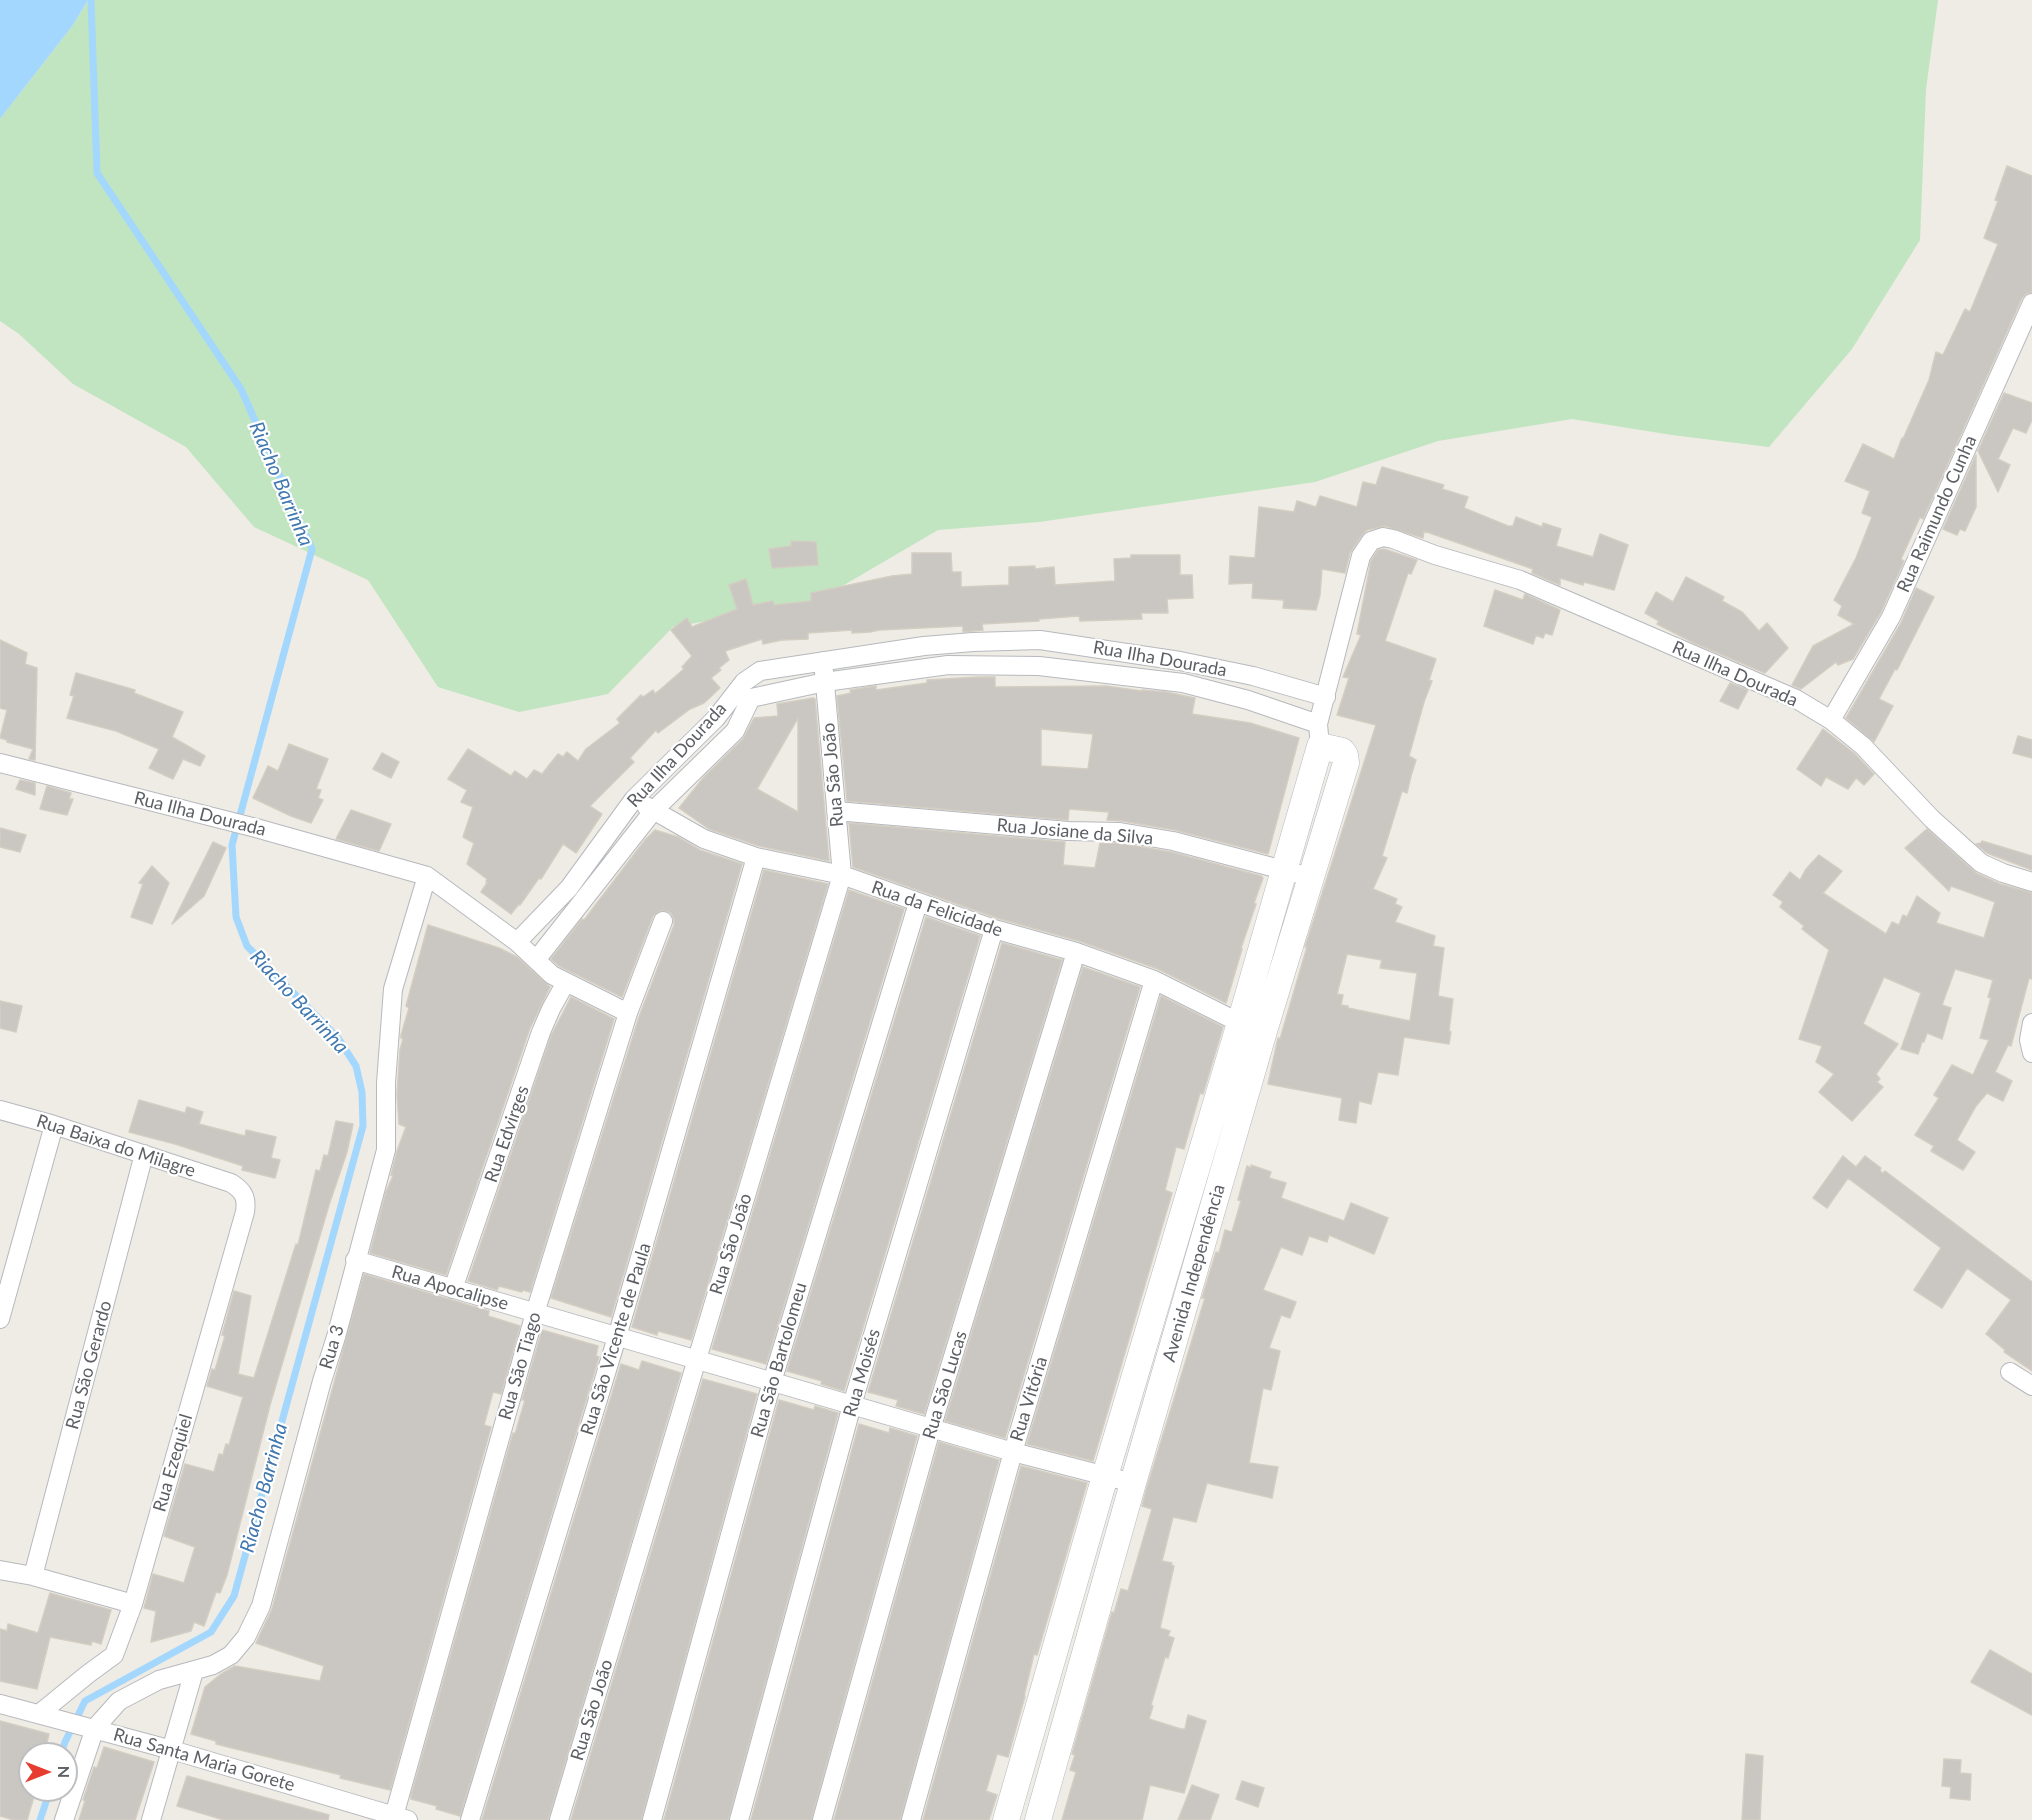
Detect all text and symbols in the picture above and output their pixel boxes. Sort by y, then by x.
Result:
water label: Riacho Barrinha [244,418,318,550]
street label: Rua Raimundo Cunha [1893,432,1981,596]
street label: Rua Ilha Dourada [1091,637,1229,681]
street label: Rua Ilha Dourada [1669,637,1801,711]
street label: Rua Ilha Dourada [623,698,731,812]
street label: Rua São João [818,722,848,828]
street label: Rua Ilha Dourada [132,787,268,841]
street label: Rua Josiane da Silva [996,814,1154,850]
street label: Rua da Felicidade [869,876,1005,942]
water label: Riacho Barrinha [245,945,353,1059]
street label: Rua Edvirges [480,1083,534,1185]
street label: Rua Baixa do Milagre [34,1110,198,1182]
street label: Avenida Independência [1158,1182,1230,1364]
street label: Rua São João [705,1191,757,1297]
street label: Rua São Vicente de Paula [576,1240,656,1438]
street label: Rua Apocalipse [389,1261,511,1315]
street label: Rua São Bartolomeu [747,1280,811,1440]
street label: Rua São Gerardo [61,1298,117,1432]
street label: Rua São Tiago [494,1310,546,1422]
street label: Rua 3 [315,1322,349,1372]
street label: Rua Moisés [839,1327,885,1419]
street label: Rua São Lucas [918,1328,972,1442]
street label: Rua Vitória [1006,1354,1052,1444]
street label: Rua Ezequiel [149,1412,197,1514]
water label: Riacho Barrinha [235,1421,293,1555]
street label: Rua São João [566,1657,618,1763]
street label: Rua Santa Maria Gorete [111,1724,297,1796]
north arrow [18,1742,78,1802]
text: N [55,1766,74,1778]

